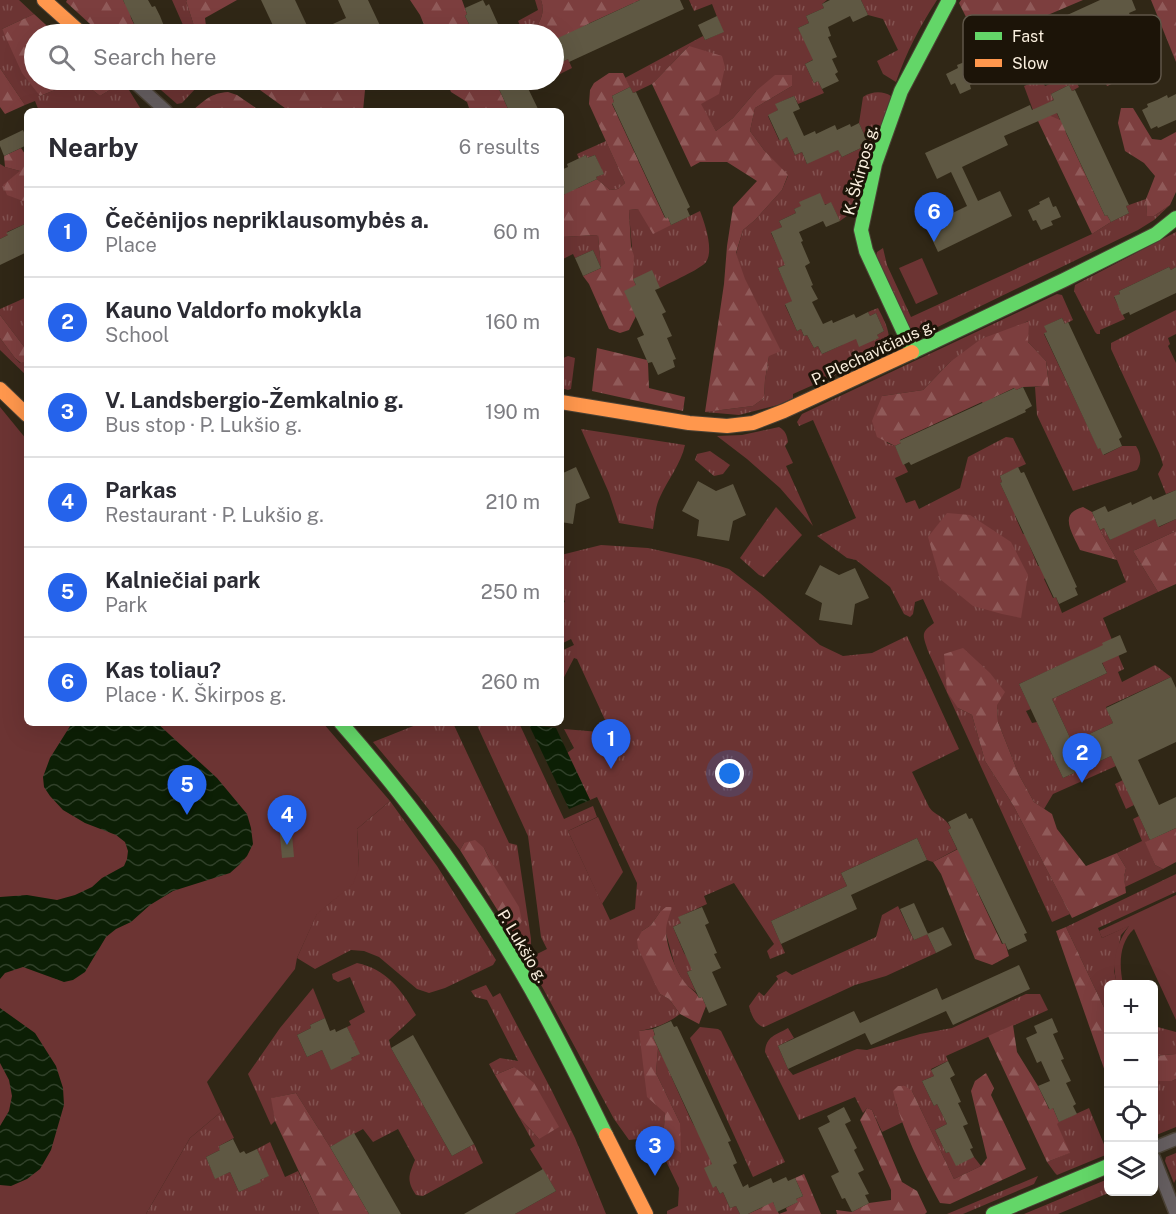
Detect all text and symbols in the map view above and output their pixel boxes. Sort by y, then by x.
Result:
legend [963,15,1161,84]
search box [24,24,564,90]
text: Fast [1012,27,1044,46]
icon: search [45,41,78,74]
text: Search here [93,44,217,70]
text: Slow [1012,54,1049,73]
street label: K. Škirpos g. [838,123,882,217]
text: Nearby [48,132,138,163]
text: 6 results [459,135,540,159]
pin: 6 [914,192,954,242]
text: Čečėnijos nepriklausomybės a. [105,207,429,233]
text: 1 [63,220,72,244]
text: 60 m [493,220,540,244]
text: Place [105,233,157,257]
text: Kauno Valdorfo mokykla [105,297,362,323]
text: 2 [61,310,74,334]
text: 160 m [485,310,540,334]
street label: P. Plechavičiaus g. [808,315,938,389]
text: School [105,323,169,347]
text: V. Landsbergio-Žemkalnio g. [105,387,404,413]
text: 3 [61,400,74,424]
text: 190 m [485,400,540,424]
text: Bus stop · P. Lukšio g. [105,413,302,437]
text: Parkas [105,477,177,503]
text: 4 [61,490,74,514]
text: 210 m [486,490,540,514]
text: Restaurant · P. Lukšio g. [105,503,324,527]
text: Kalniečiai park [105,567,260,593]
text: 5 [61,580,74,604]
text: 250 m [481,580,540,604]
text: Park [105,593,148,617]
text: Kas toliau? [105,657,221,683]
text: 6 [61,670,74,694]
text: 260 m [481,670,540,694]
text: Place · K. Škirpos g. [105,683,286,707]
pin: 1 [592,720,630,769]
pin: 2 [1062,734,1102,783]
your location [715,759,744,788]
pin: 5 [168,766,207,815]
pin: 4 [268,796,306,845]
street label: P. Lukšio g. [493,906,552,986]
map controls [1104,980,1158,1196]
button: + [1104,980,1158,1034]
button: − [1104,1034,1158,1088]
button: locate [1104,1088,1158,1142]
pin: 3 [636,1126,674,1176]
button: layers [1104,1142,1158,1196]

